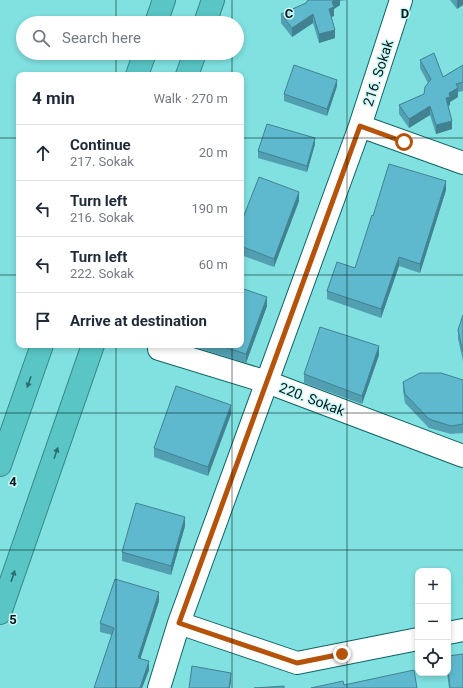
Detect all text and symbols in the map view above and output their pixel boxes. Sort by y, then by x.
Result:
text: C [285,6,294,21]
text: D [401,6,409,21]
search box [16,16,244,60]
icon: search [30,27,52,49]
text: Search here [62,29,141,47]
street label: 216. Sokak [360,37,397,108]
text: 4 min [32,88,75,108]
text: Walk · 270 m [153,91,228,106]
route start [395,133,413,151]
text: Continue [70,136,131,154]
icon: ahead [32,142,54,164]
text: 20 m [199,145,228,160]
text: 217. Sokak [70,154,134,169]
text: Turn left [70,192,127,210]
icon: left [32,198,54,220]
text: 190 m [191,201,228,216]
text: 216. Sokak [70,210,134,225]
text: Turn left [70,248,127,266]
icon: left [32,254,54,276]
text: 60 m [199,257,228,272]
text: 222. Sokak [70,266,134,281]
icon: arrive [32,310,54,332]
text: Arrive at destination [70,312,207,330]
one-way arrow [26,376,32,388]
street label: 220. Sokak [277,379,348,419]
one-way arrow [53,447,59,459]
text: 4 [9,474,17,489]
map controls [415,568,451,676]
button: + [415,568,451,604]
one-way arrow [10,570,16,582]
button: − [415,604,451,640]
text: 5 [9,612,17,627]
button: locate [415,640,451,676]
route end [333,645,351,663]

